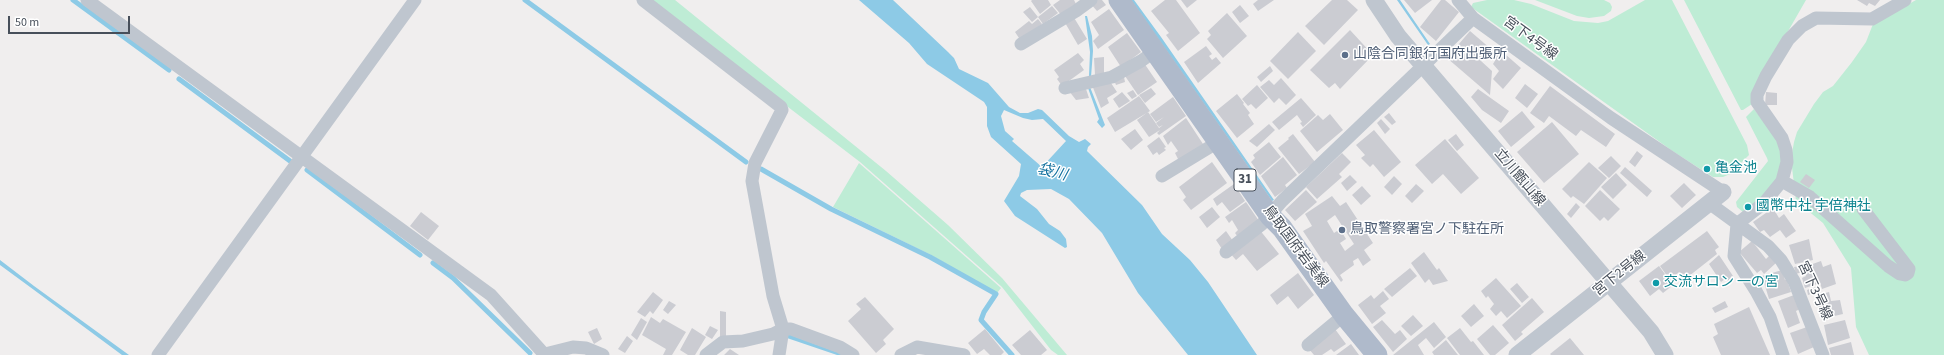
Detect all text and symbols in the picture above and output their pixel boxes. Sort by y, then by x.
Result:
scale bar [10,8,132,34]
text: 50 m [15,14,39,31]
street label: 宮下4号線 [1500,14,1560,64]
place label: 山陰合同銀行国府出張所 [1353,47,1507,63]
marker: 山陰合同銀行国府出張所 [1340,50,1350,60]
street label: 立川甑山線 [1490,146,1548,210]
water label: 袋川 [1035,161,1069,185]
place label: 亀金池 [1715,161,1757,177]
marker: 亀金池 [1702,164,1712,174]
road number: 31 [1234,169,1256,191]
place label: 國幣中社 宇倍神社 [1756,199,1871,215]
marker: 國幣中社 宇倍神社 [1743,202,1753,212]
street label: 鳥取国府岩美線 [1259,203,1331,291]
place label: 鳥取警察署宮ノ下駐在所 [1350,222,1504,238]
marker: 鳥取警察署宮ノ下駐在所 [1337,225,1347,235]
street label: 宮下2号線 [1590,248,1650,300]
street label: 宮下3号線 [1793,259,1835,323]
place label: 交流サロン 一の宮 [1664,275,1779,291]
marker: 交流サロン 一の宮 [1651,278,1661,288]

